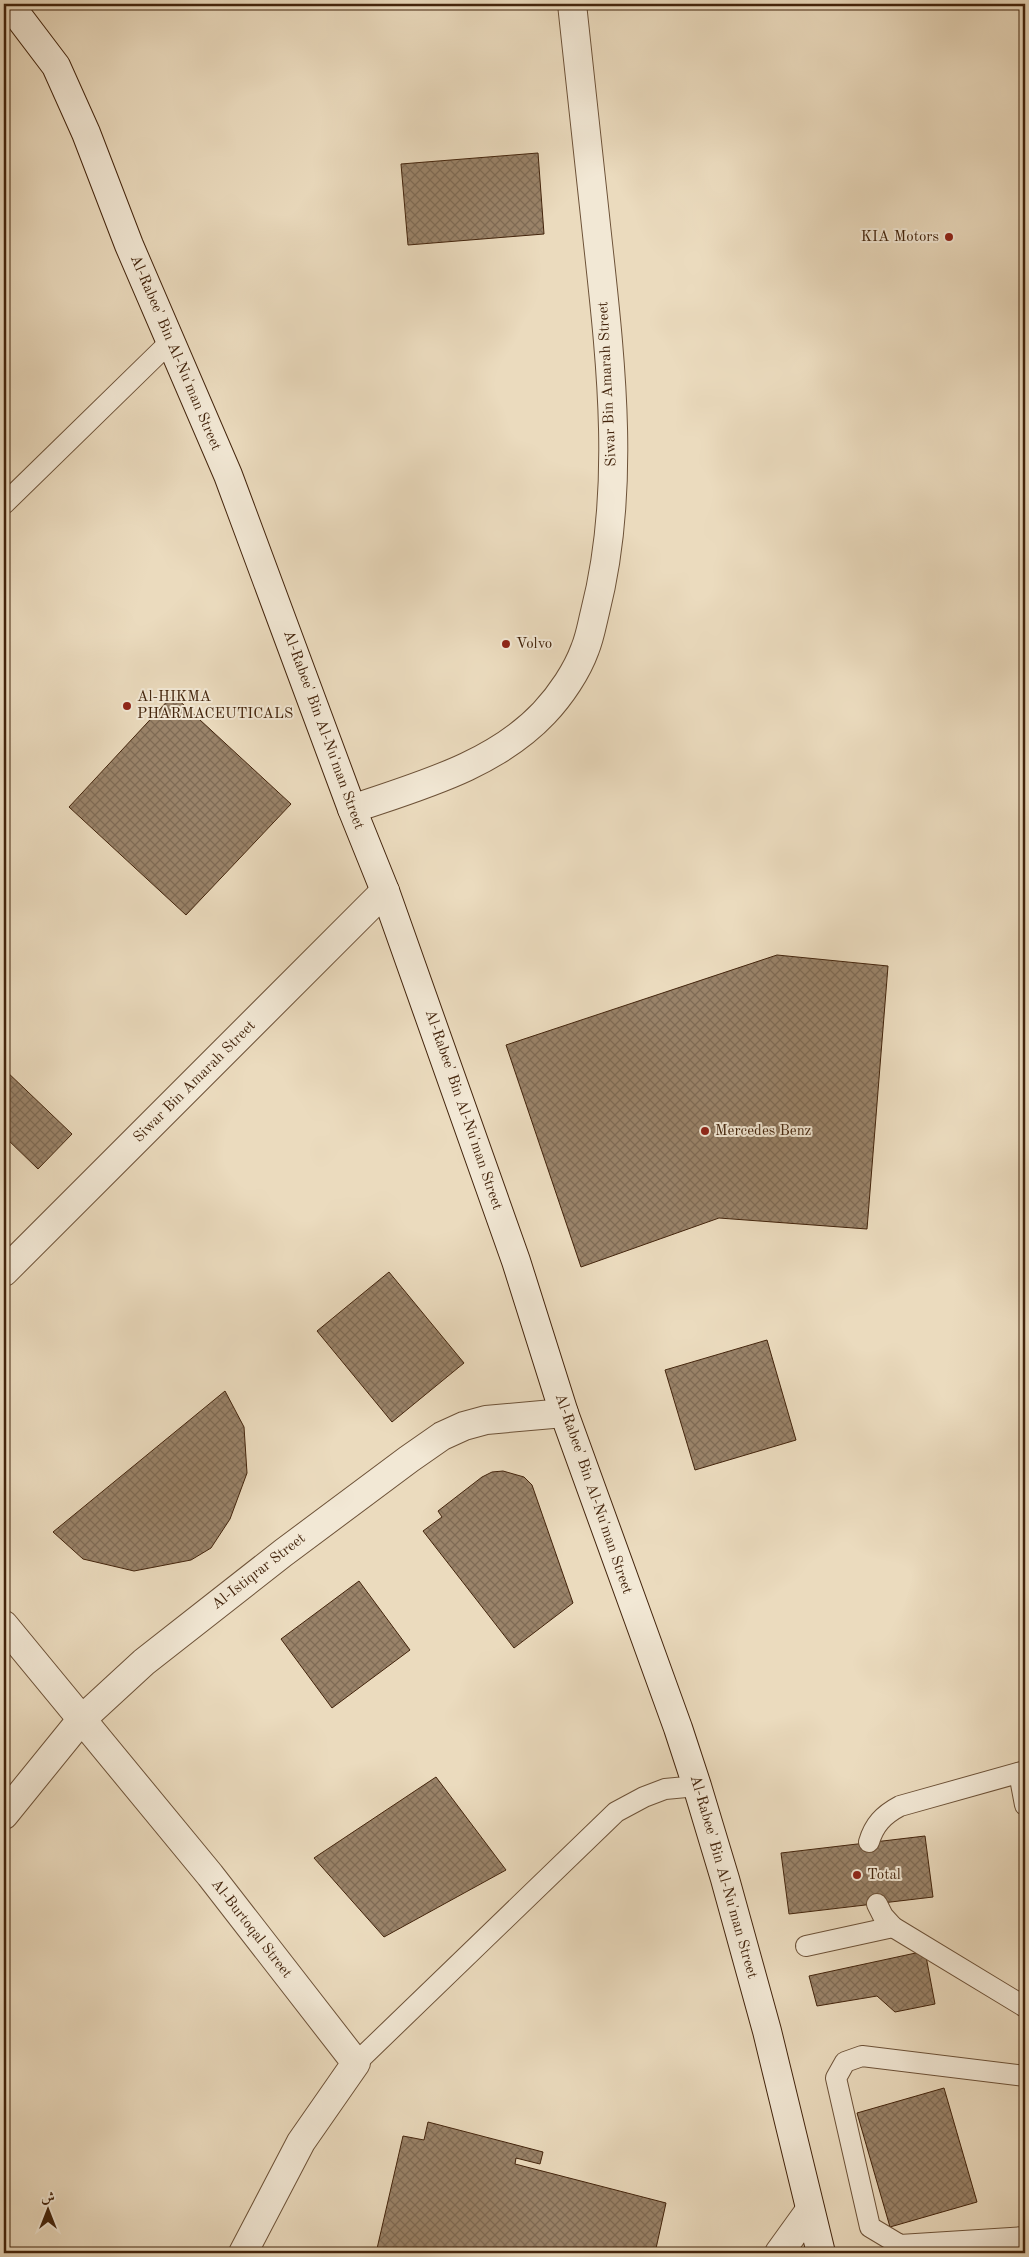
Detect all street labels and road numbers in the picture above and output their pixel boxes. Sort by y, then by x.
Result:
street label: Al-Rabee' Bin Al-Nu'man Street [127,253,223,453]
street label: Siwar Bin Amarah Street [596,301,620,467]
street label: Al-Rabee' Bin Al-Nu'man Street [280,628,366,832]
street label: Al-Rabee' Bin Al-Nu'man Street [422,1008,504,1212]
street label: Siwar Bin Amarah Street [131,1018,259,1146]
street label: Al-Rabee' Bin Al-Nu'man Street [552,1392,634,1596]
street label: Al-Istiqrar Street [209,1531,309,1613]
street label: Al-Rabee' Bin Al-Nu'man Street [687,1774,759,1980]
street label: Al-Burtoqal Street [208,1877,294,1981]

